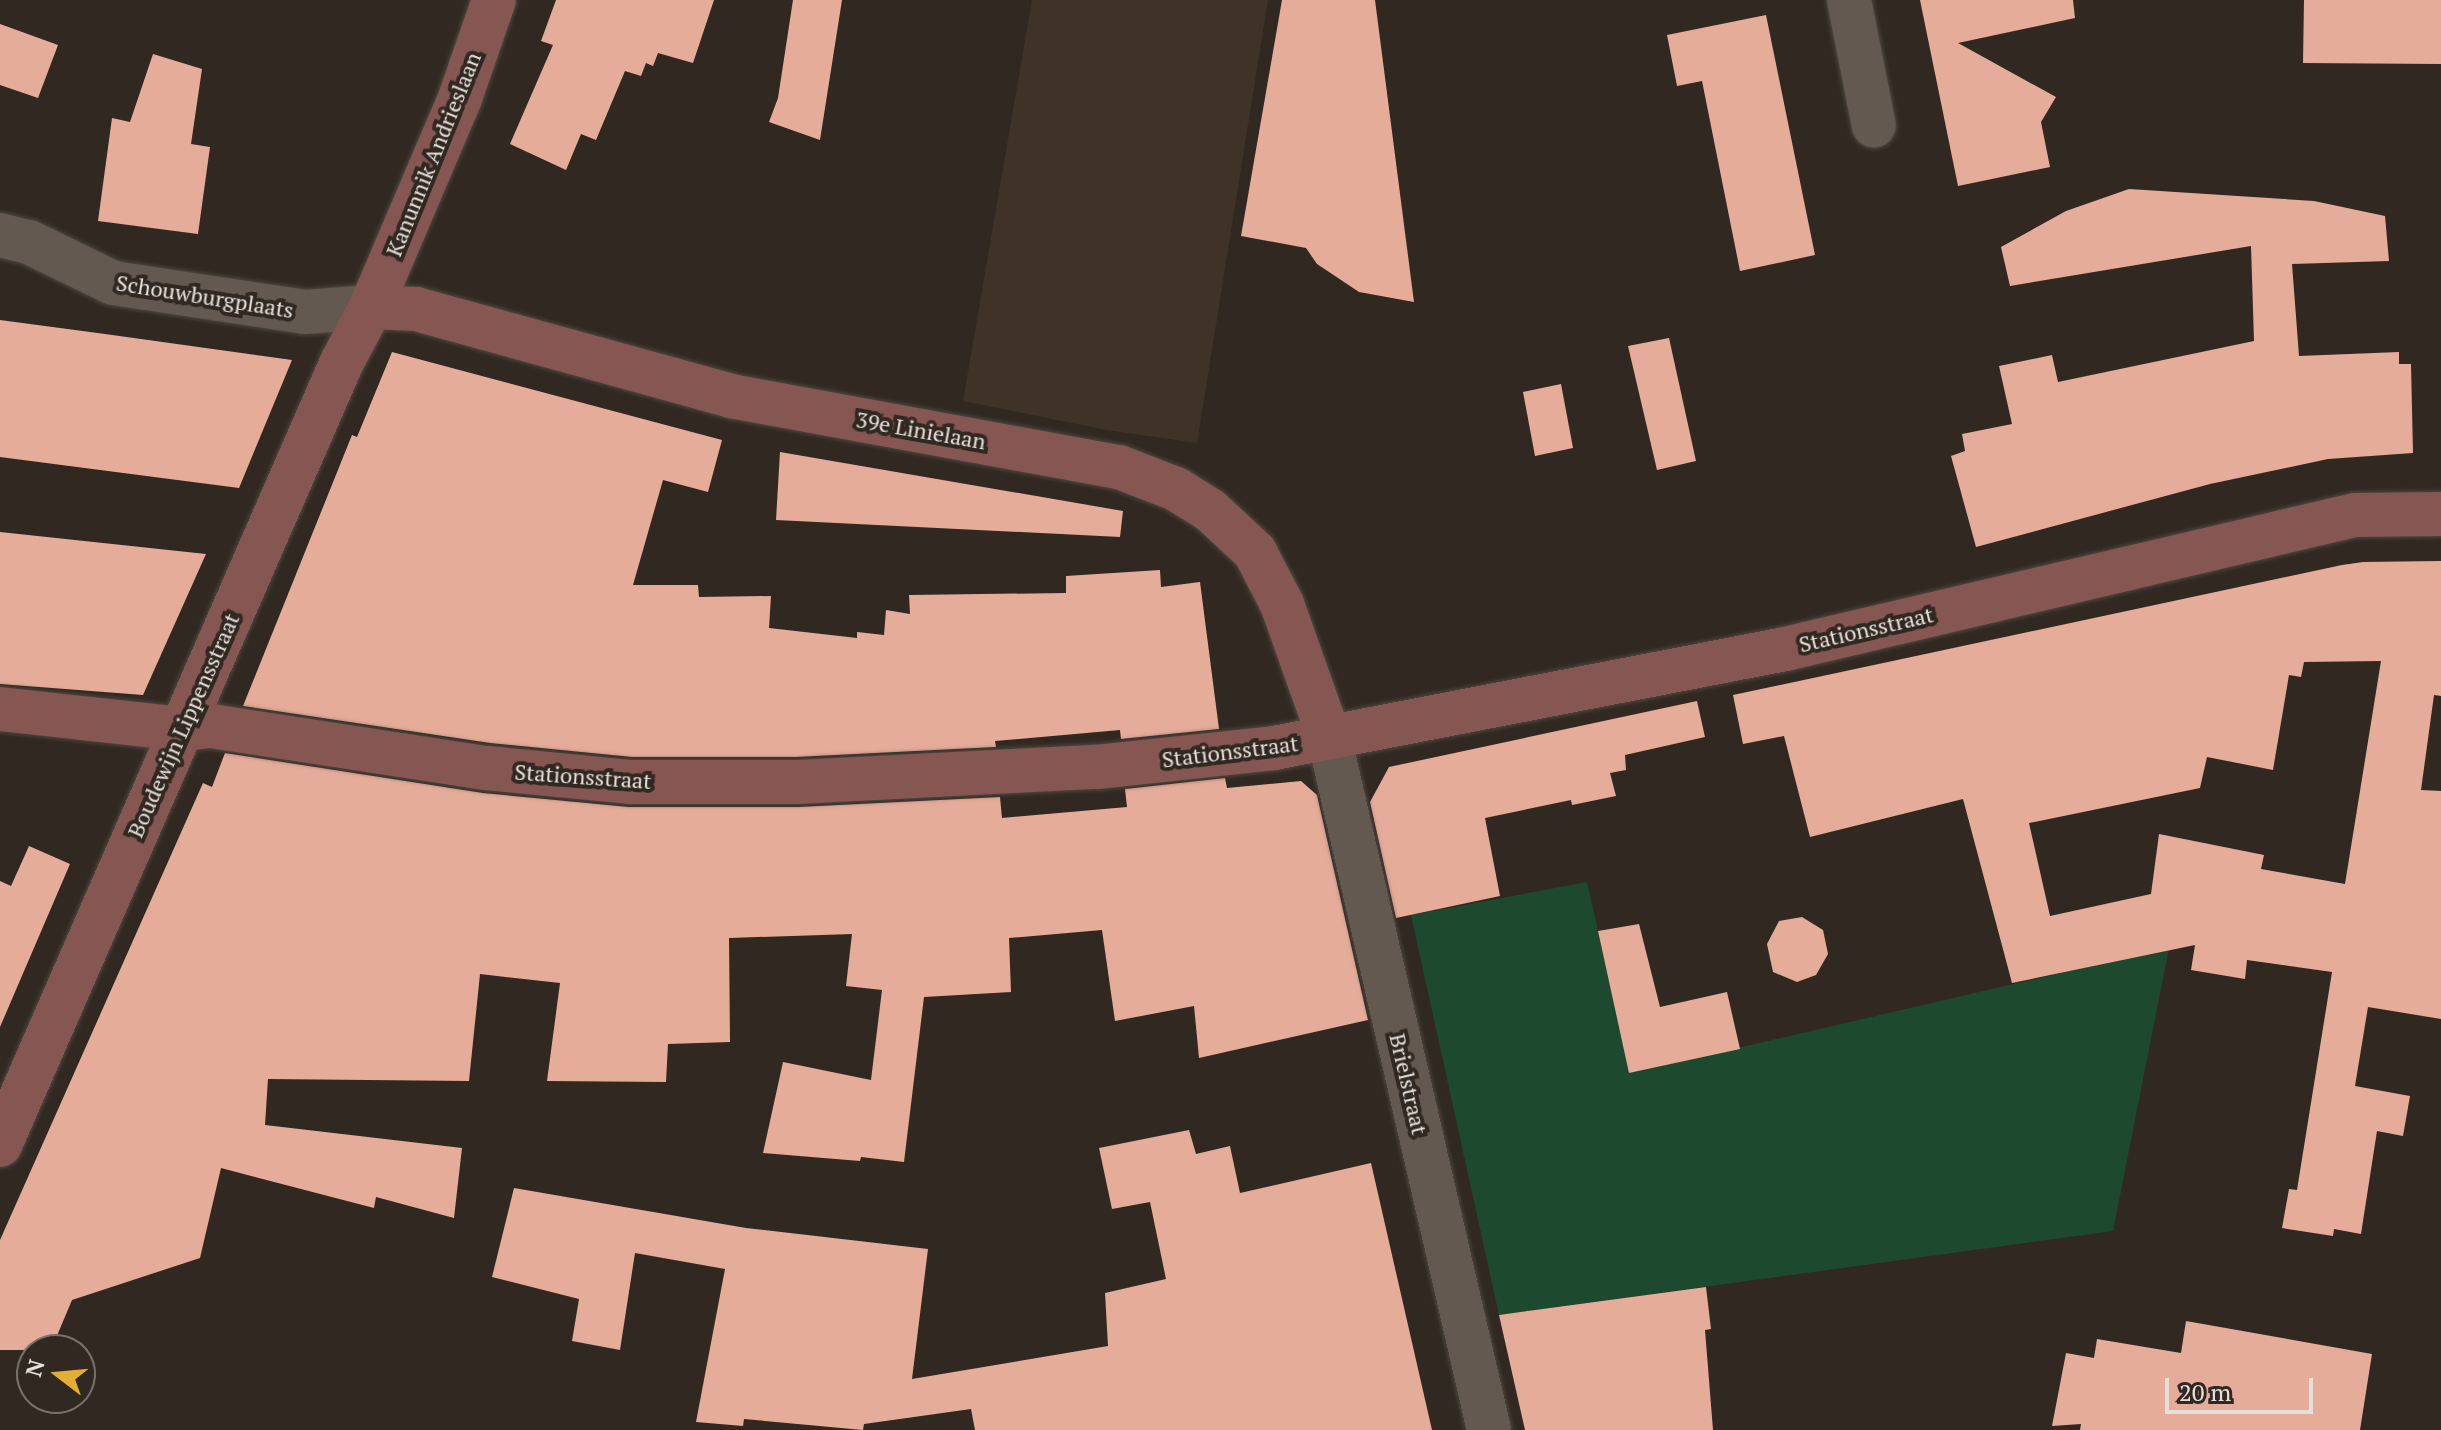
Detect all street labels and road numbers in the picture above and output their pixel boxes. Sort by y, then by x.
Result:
street label: Kanunnik Andrieslaan [380,48,486,260]
street label: Schouwburgplaats [114,269,296,323]
street label: 39e Linielaan [854,406,988,454]
street label: Stationsstraat [1796,601,1936,657]
street label: Boudewijn Lippensstraat [122,609,244,841]
street label: Stationsstraat [1160,730,1300,772]
street label: Stationsstraat [514,758,652,794]
street label: Brielstraat [1385,1031,1433,1137]

